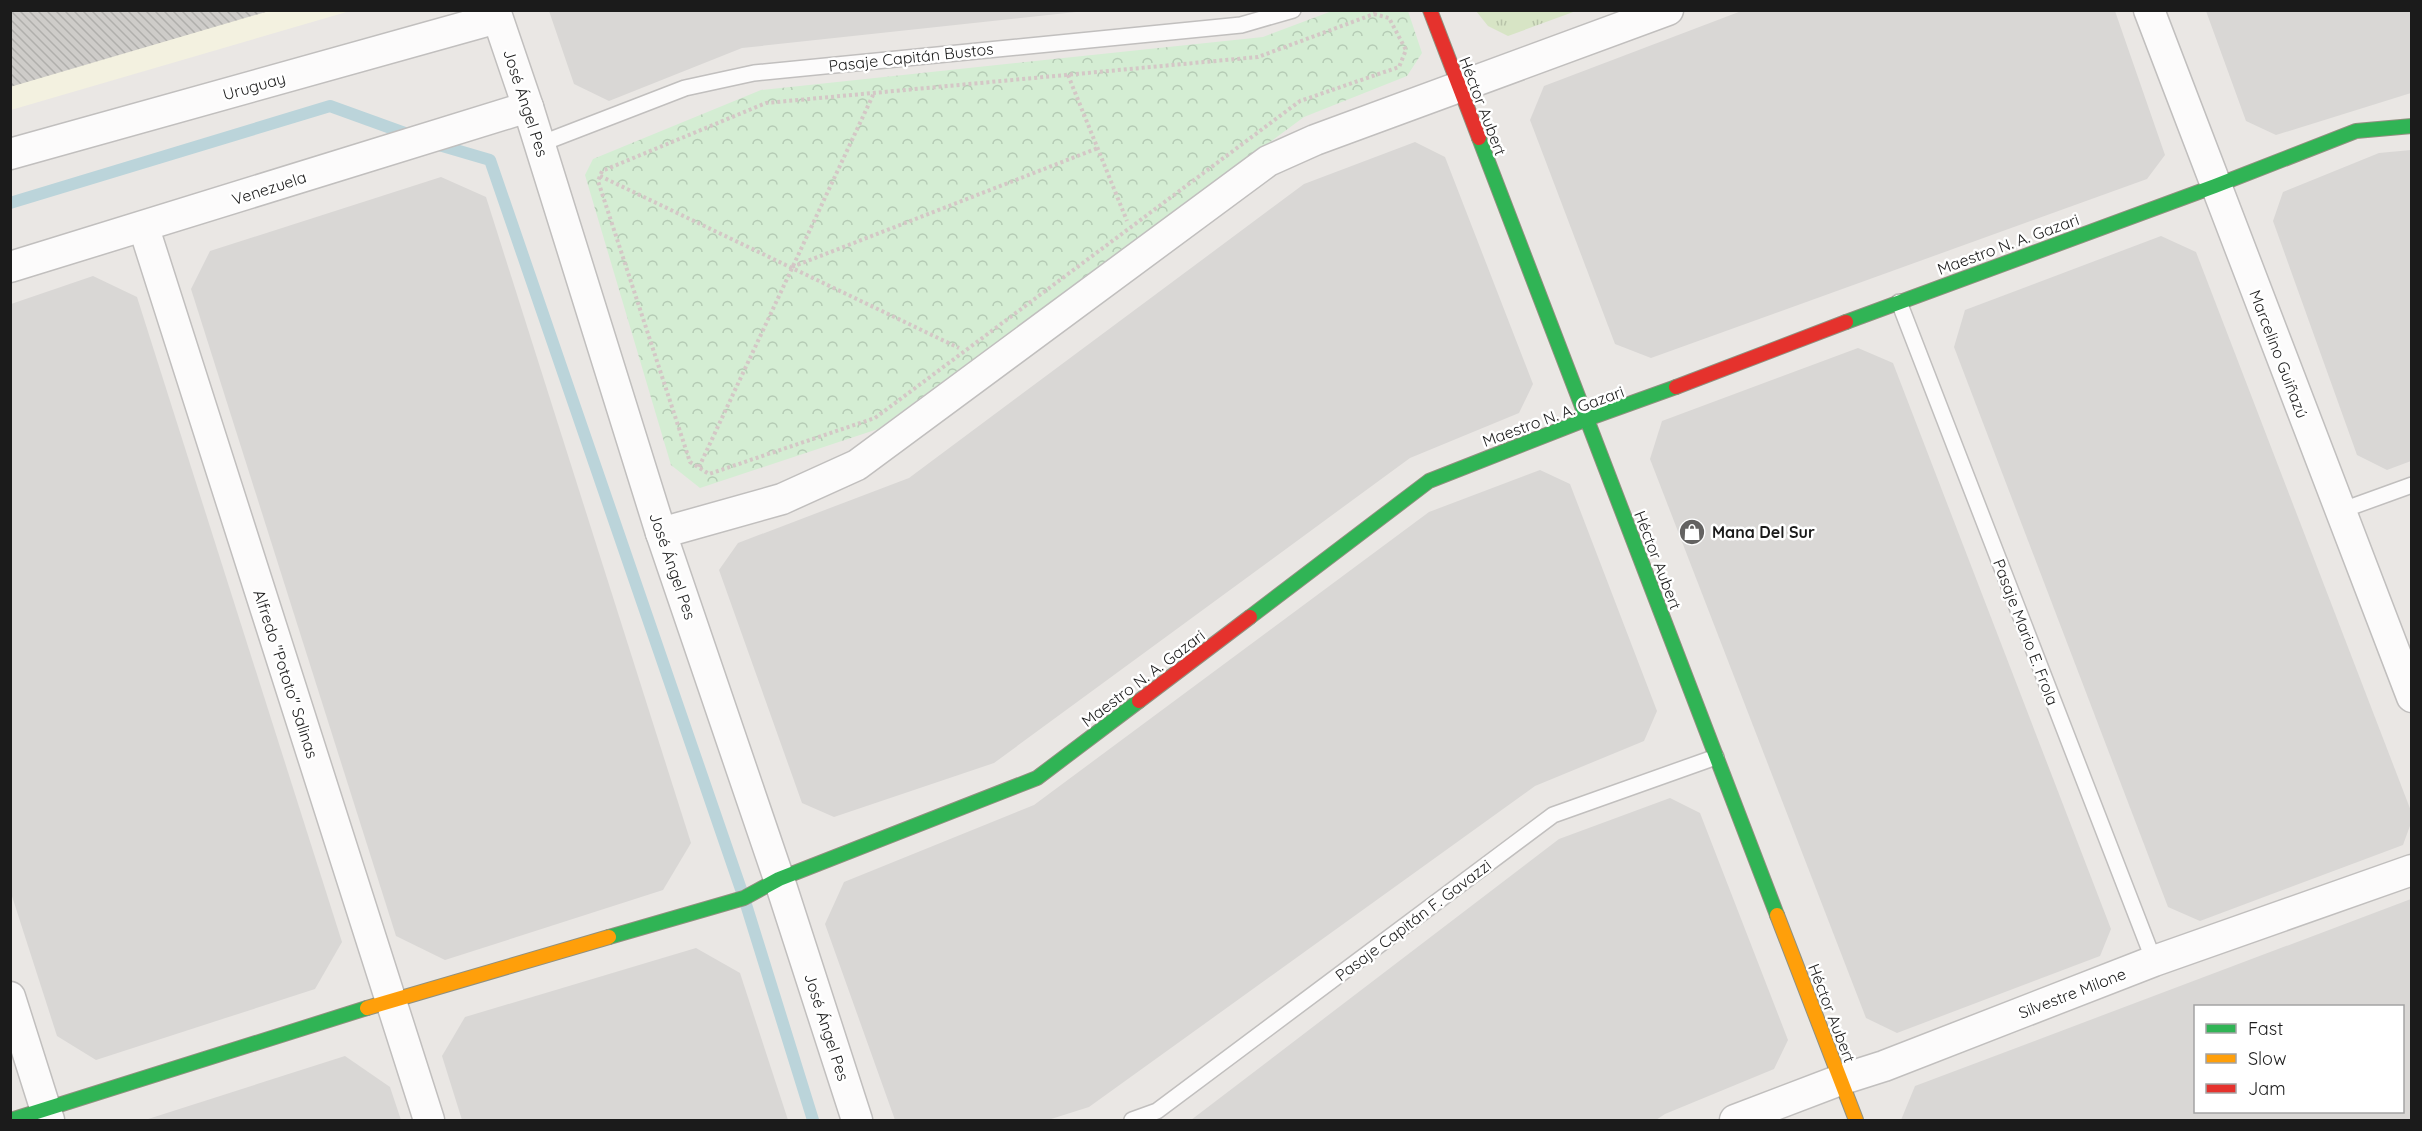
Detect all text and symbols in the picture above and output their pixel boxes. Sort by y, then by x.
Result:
street label: Pasaje Capitán Bustos [828,38,994,76]
street label: José Ángel Pes [499,47,553,159]
street label: Héctor Aubert [1455,54,1511,158]
street label: Uruguay [220,68,288,104]
street label: Venezuela [229,167,309,209]
street label: Maestro N. A. Gazari [1934,209,2082,279]
street label: Marcelino Guiñazú [2245,287,2313,421]
street label: Maestro N. A. Gazari [1479,381,1627,451]
street label: Héctor Aubert [1630,508,1686,612]
street label: José Ángel Pes [645,510,701,622]
shop icon: Mana Del Sur [1677,517,1707,547]
place label: Mana Del Sur [1712,522,1815,542]
street label: Pasaje Mario E. Frola [1989,556,2063,708]
street label: Alfredo "Pototo" Salinas [249,587,323,761]
street label: Maestro N. A. Gazari [1077,625,1209,731]
street label: Pasaje Capitán F. Gavazzi [1331,855,1495,985]
street label: Héctor Aubert [1804,961,1860,1065]
street label: Silvestre Milone [2015,963,2129,1023]
street label: José Ángel Pes [800,971,854,1083]
legend [2194,1005,2404,1113]
text: Fast [2248,1017,2283,1040]
text: Slow [2248,1047,2286,1070]
text: Jam [2248,1077,2286,1100]

